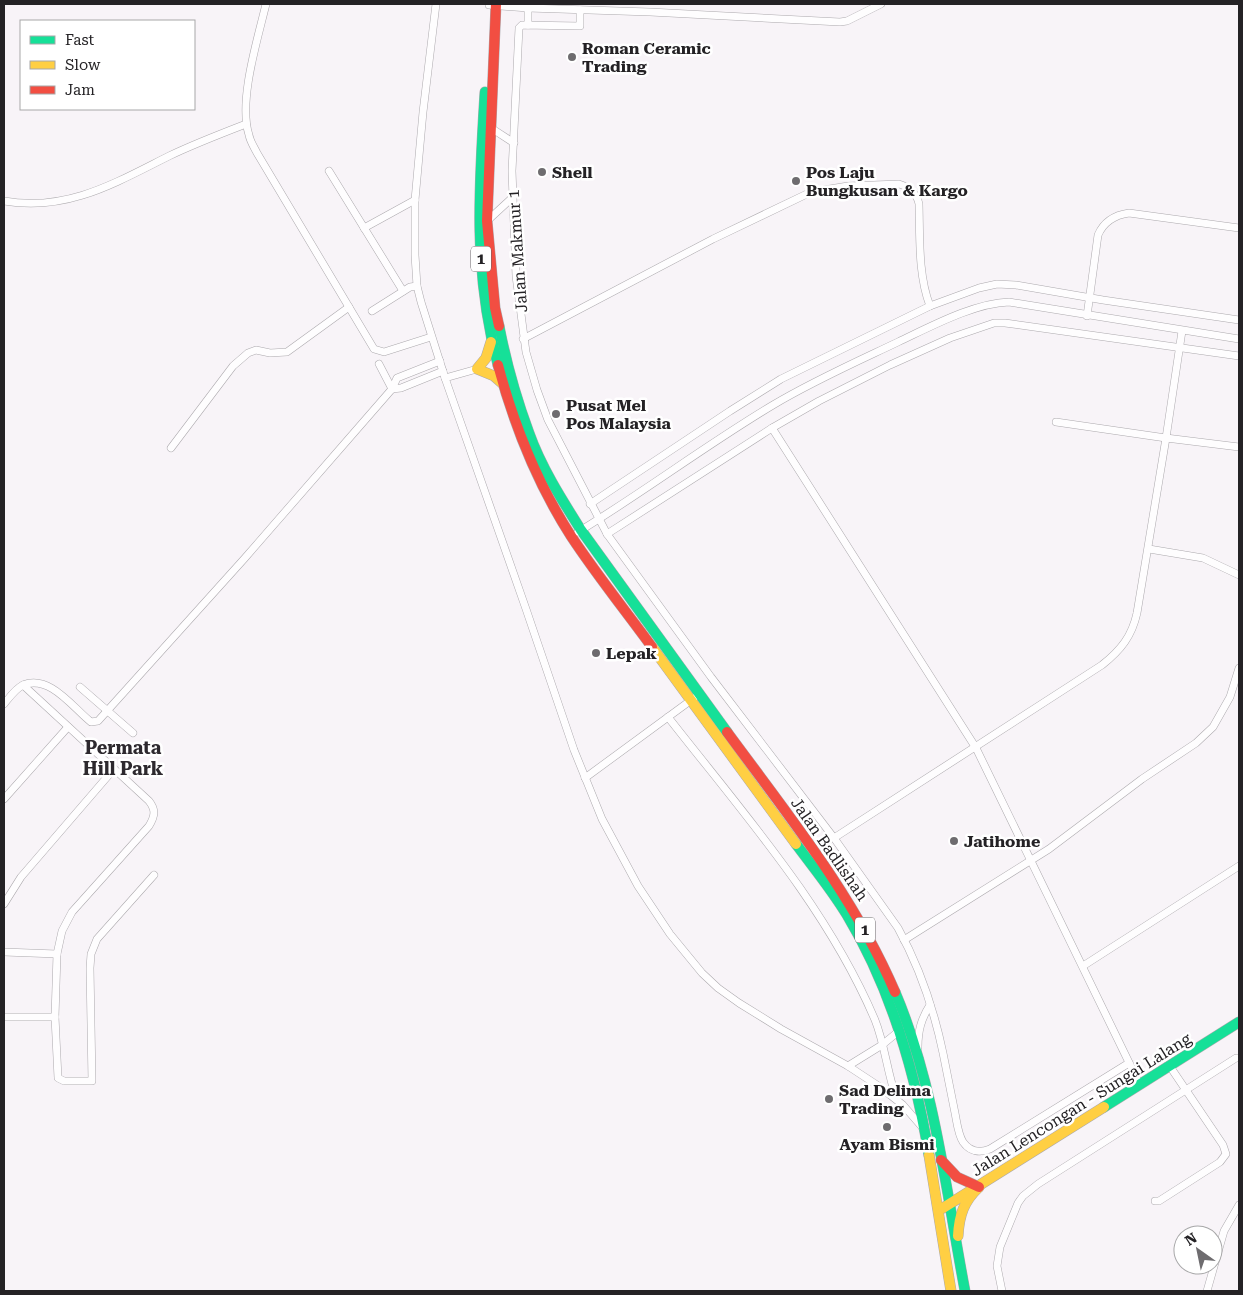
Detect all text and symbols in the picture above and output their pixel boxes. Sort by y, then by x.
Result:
legend [20,20,195,110]
text: Fast [65,31,95,49]
place label: Roman Ceramic Trading [582,39,711,76]
marker: Roman Ceramic Trading [566,51,578,63]
text: Slow [65,56,101,74]
text: Jam [65,81,95,99]
place label: Shell [552,163,593,182]
place label: Pos Laju Bungkusan & Kargo [806,163,968,200]
marker: Shell [536,166,548,178]
marker: Pos Laju Bungkusan & Kargo [790,175,802,187]
street label: Jalan Makmur 1 [504,189,531,313]
road number: 1 [471,246,491,272]
place label: Pusat Mel Pos Malaysia [566,396,672,433]
marker: Pusat Mel Pos Malaysia [550,408,562,420]
place label: Lepak [606,644,657,663]
marker: Lepak [590,647,602,659]
district label: Permata Hill Park [83,737,164,779]
street label: Jalan Badlishah [787,794,872,905]
place label: Jatihome [964,832,1040,851]
marker: Jatihome [948,835,960,847]
road number: 1 [855,918,875,942]
street label: Jalan Lencongan - Sungai Lalang [968,1028,1195,1180]
place label: Sad Delima Trading [839,1081,931,1118]
marker: Sad Delima Trading [823,1093,835,1105]
marker: Ayam Bismi [881,1121,893,1133]
place label: Ayam Bismi [839,1135,935,1154]
north arrow [1173,1225,1223,1275]
text: N [1182,1229,1200,1249]

